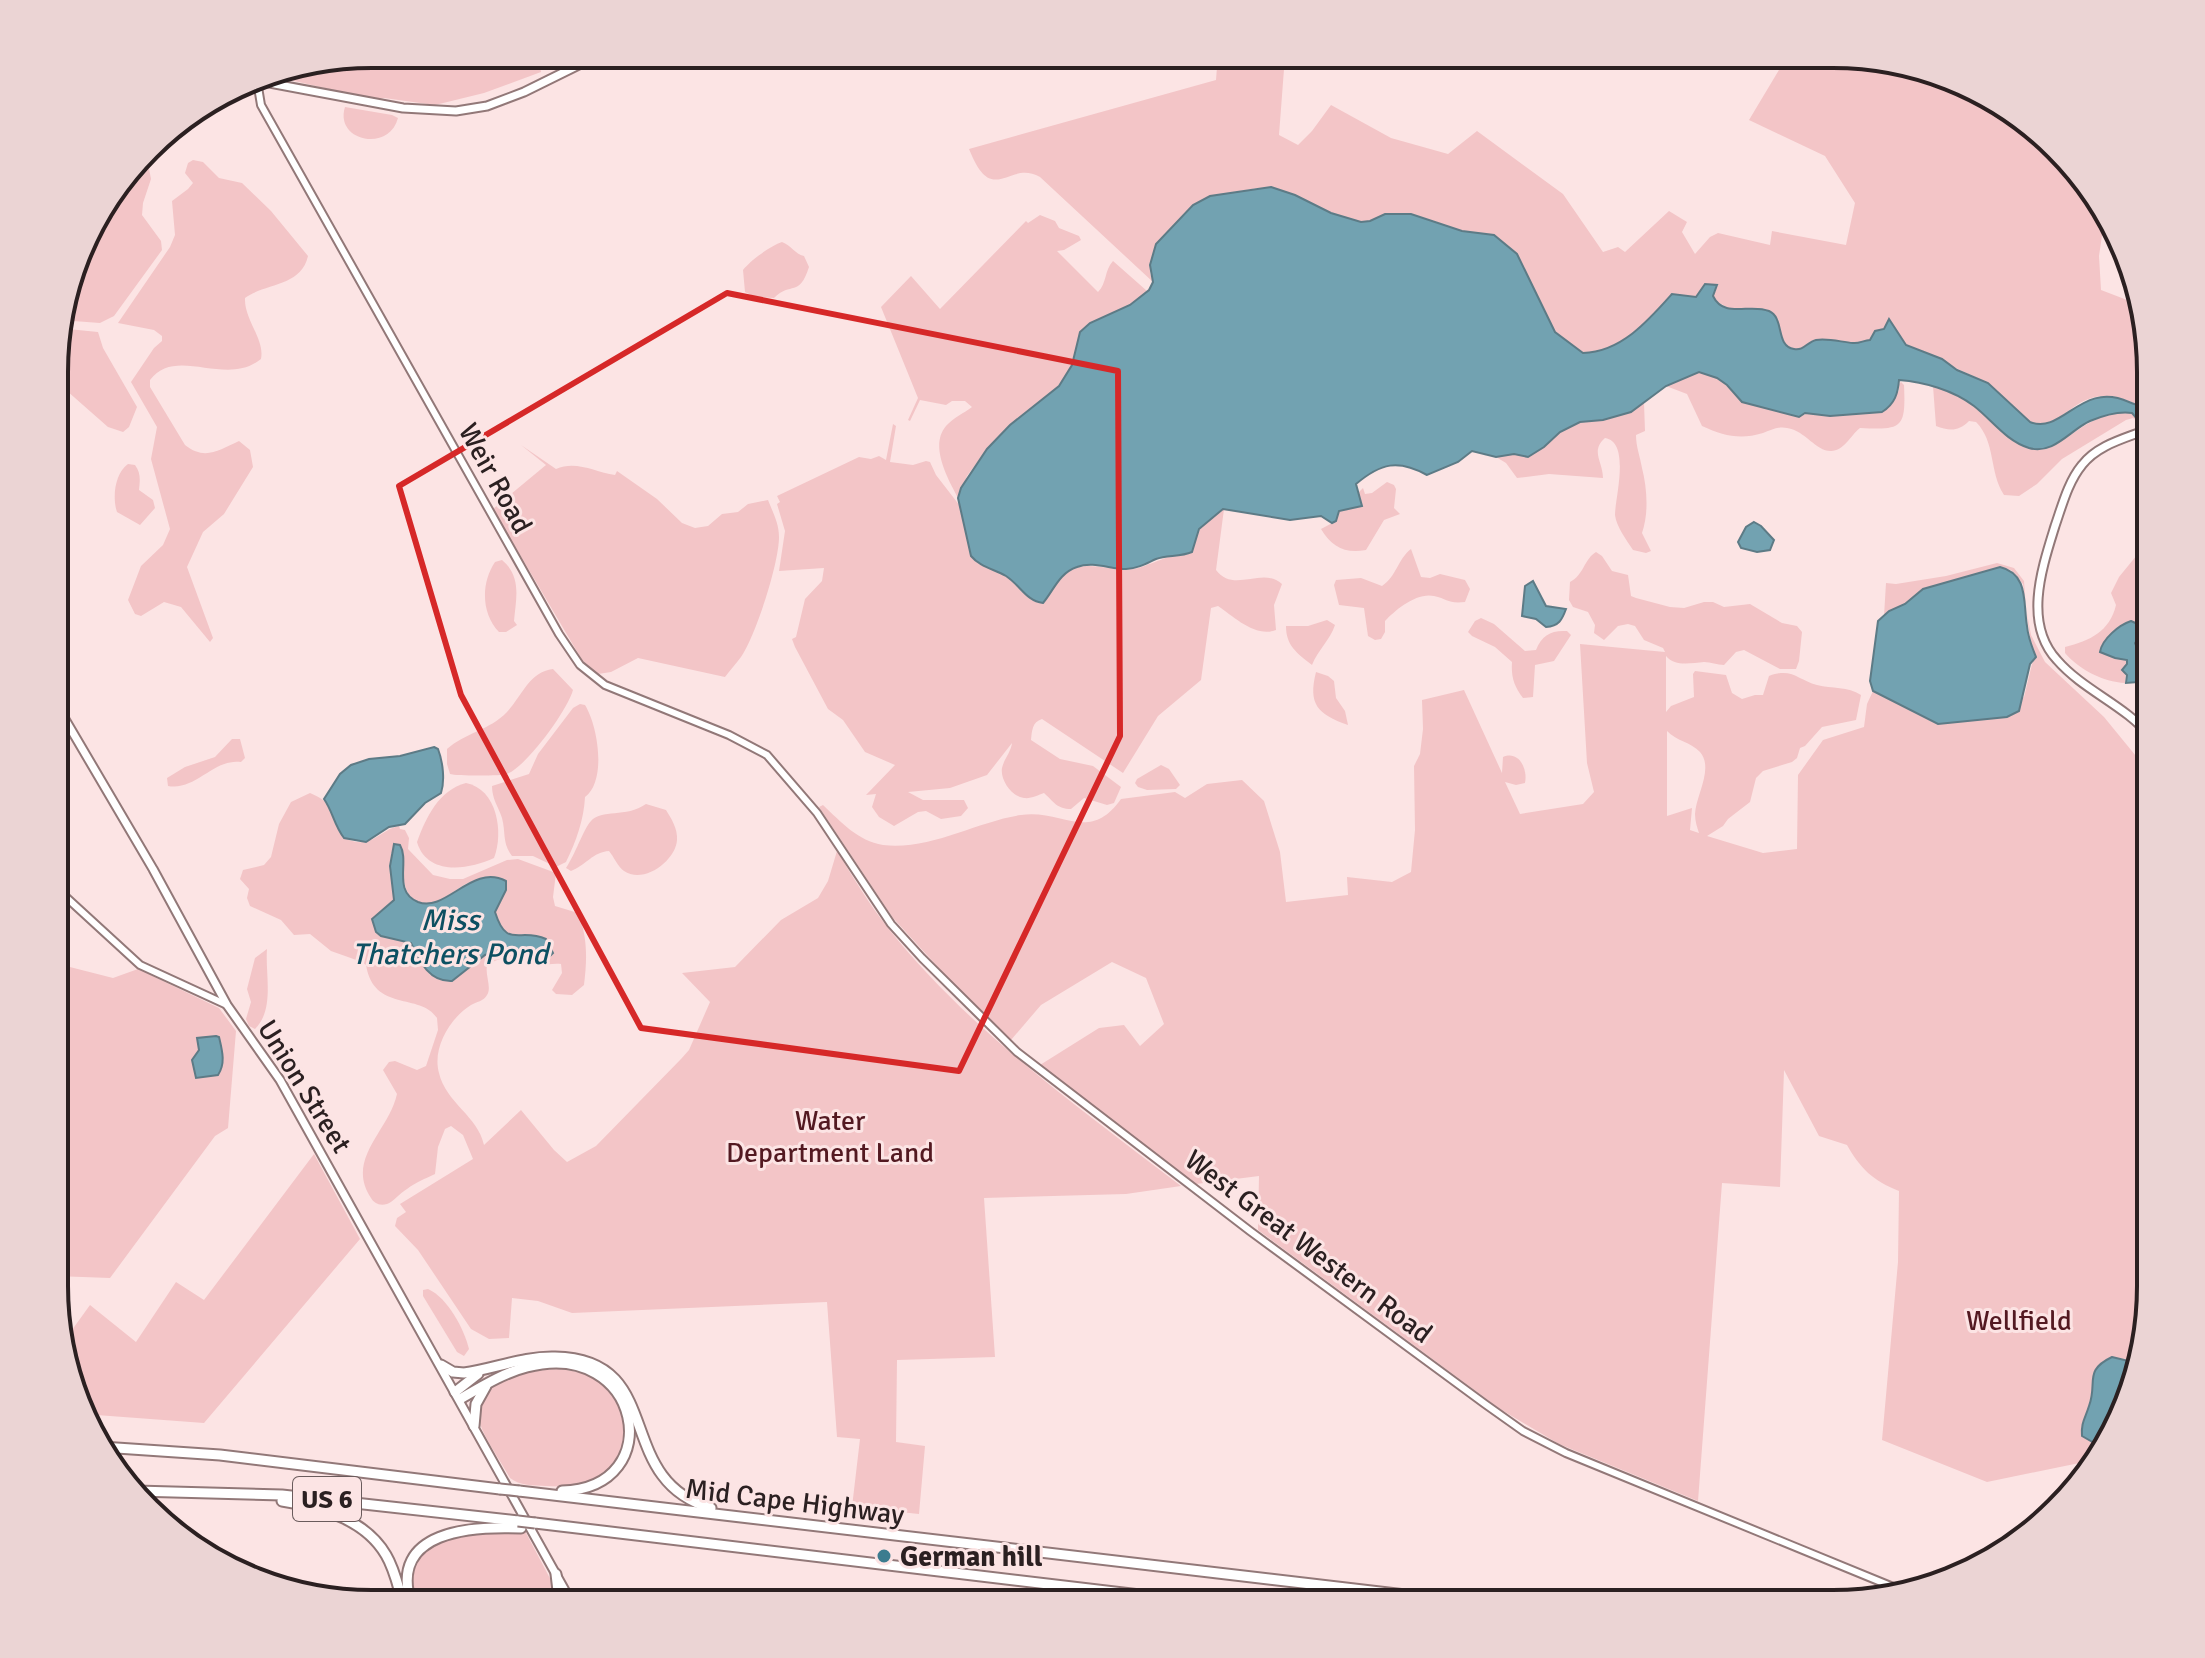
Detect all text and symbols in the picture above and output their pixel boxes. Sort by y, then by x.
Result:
street label: Weir Road [451,417,539,540]
water label: Miss Thatchers Pond [352,902,551,973]
street label: Union Street [250,1014,359,1160]
park label: Water Department Land [726,1104,934,1170]
street label: West Great Western Road [1178,1143,1439,1351]
park label: Wellfield [1966,1304,2072,1338]
street label: Mid Cape Highway [684,1472,906,1532]
road number: US 6 [293,1477,361,1521]
place label: German hill [900,1540,1043,1574]
marker: German hill [875,1547,893,1565]

